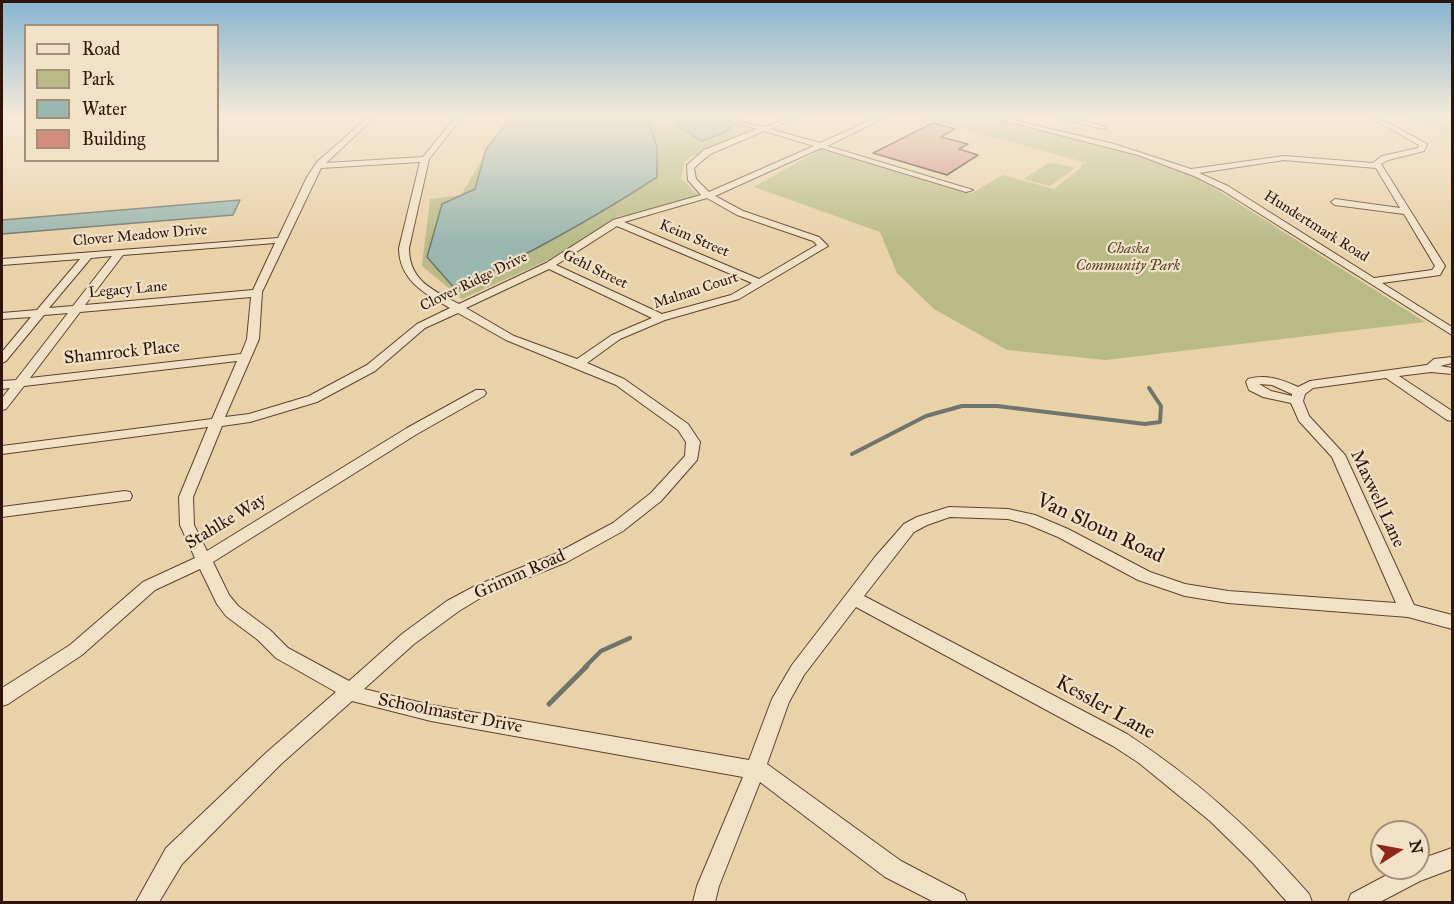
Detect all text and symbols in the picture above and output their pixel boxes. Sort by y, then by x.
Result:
legend [24,24,219,162]
text: Road [82,38,120,60]
text: Park [82,68,115,90]
text: Water [82,98,126,120]
text: Building [82,128,145,150]
street label: Hundertmark Road [1260,188,1372,266]
street label: Keim Street [656,216,732,262]
street label: Clover Meadow Drive [72,221,208,251]
park label: Chaska Community Park [1076,240,1180,275]
street label: Gehl Street [560,247,630,293]
street label: Clover Ridge Drive [417,248,531,316]
street label: Malnau Court [651,269,741,313]
street label: Legacy Lane [88,278,168,302]
street label: Shamrock Place [63,336,181,370]
street label: Maxwell Lane [1345,447,1409,551]
street label: Van Sloun Road [1032,488,1168,570]
street label: Stahlke Way [182,489,270,555]
street label: Grimm Road [471,545,569,605]
street label: Kessler Lane [1051,670,1159,746]
street label: Schoolmaster Drive [376,689,524,739]
north arrow [1370,820,1430,880]
text: N [1406,838,1427,855]

